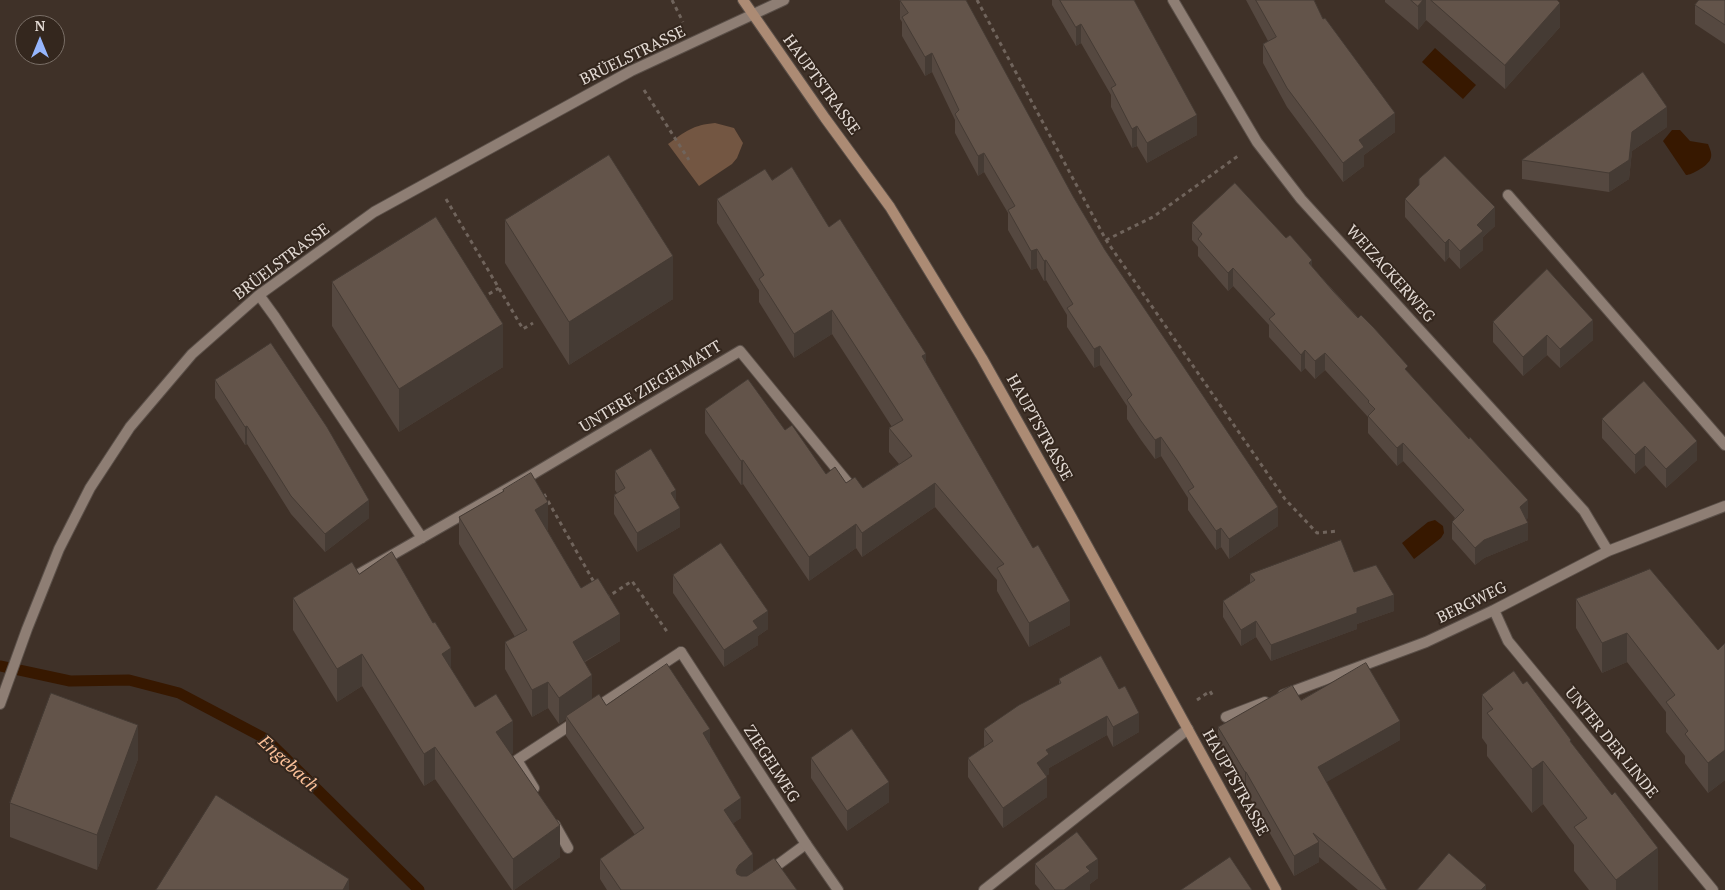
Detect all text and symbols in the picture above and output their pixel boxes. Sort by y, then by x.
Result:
north arrow [15,15,65,65]
text: N [35,16,45,35]
street label: BRÜELSTRASSE [577,22,689,90]
street label: HAUPTSTRASSE [778,31,864,139]
street label: BRÜELSTRASSE [230,220,334,304]
street label: WEIZACKERWEG [1341,222,1439,326]
street label: UNTERE ZIEGELMATT [577,337,725,437]
street label: HAUPTSTRASSE [1002,371,1076,485]
street label: BERGWEG [1434,578,1510,628]
street label: UNTER DER LINDE [1560,684,1662,802]
street label: ZIEGELWEG [739,722,803,806]
street label: HAUPTSTRASSE [1198,726,1272,840]
water label: Engebach [253,731,323,797]

